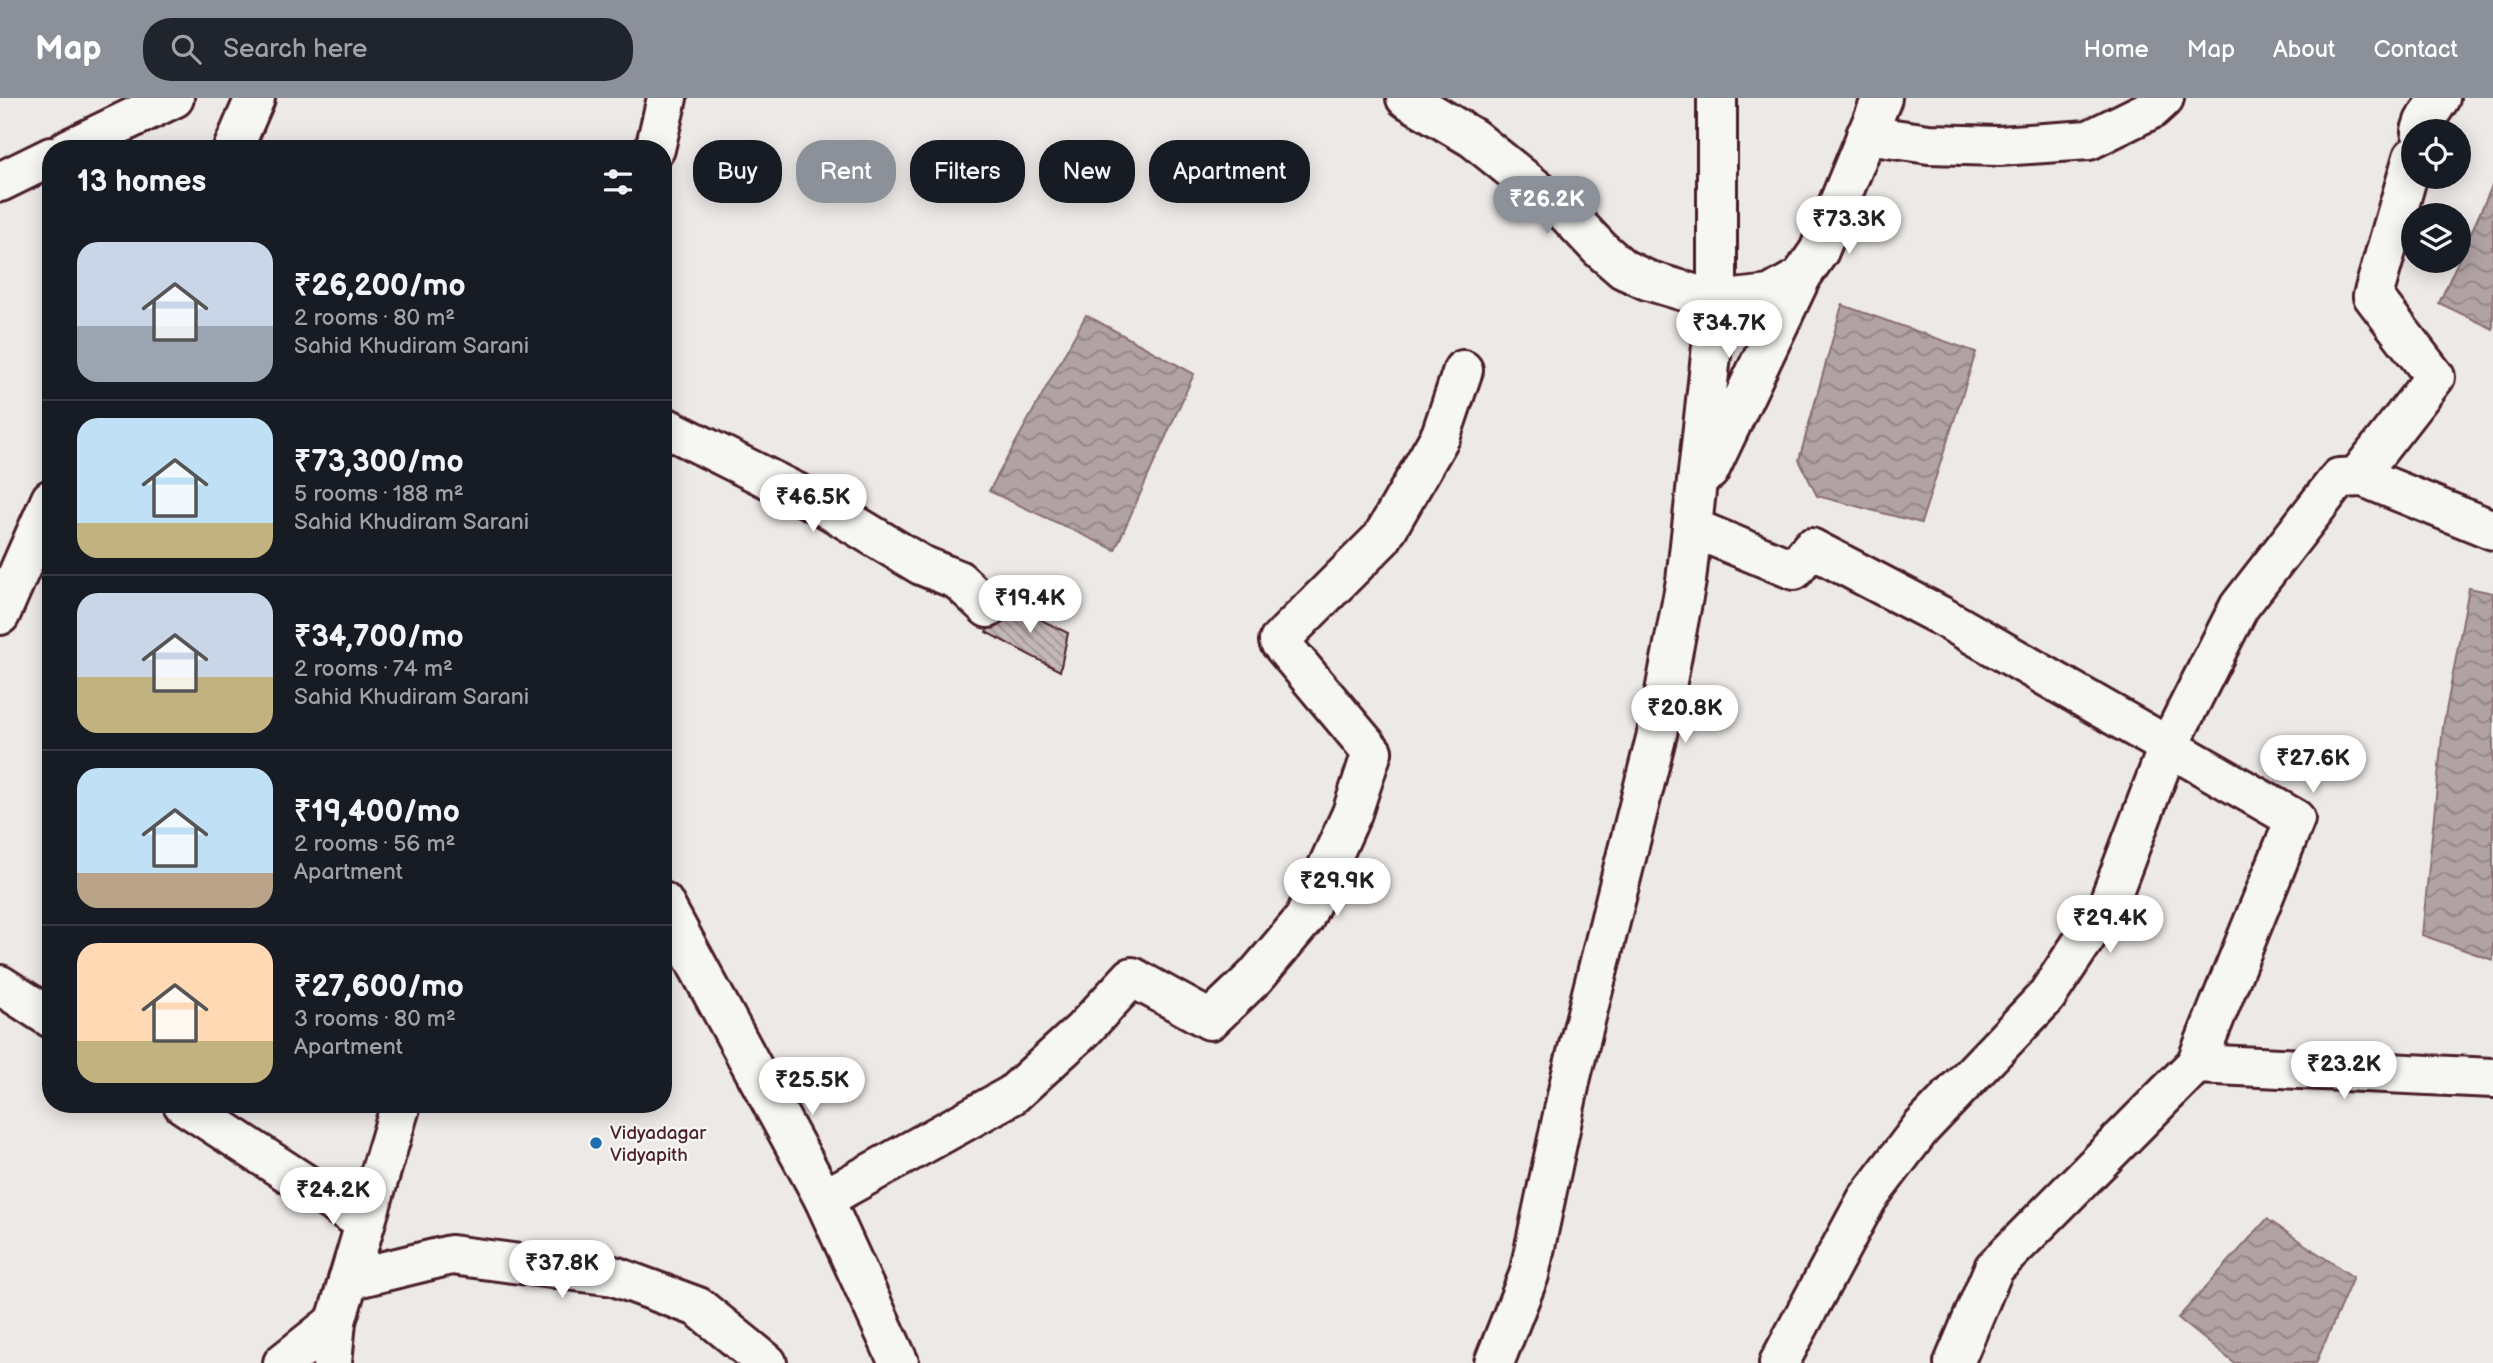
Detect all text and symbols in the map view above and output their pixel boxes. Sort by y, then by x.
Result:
search box [143,18,633,81]
text: Map [35,29,101,69]
icon: search [167,30,205,68]
text: Search here [223,34,367,65]
text: Home [2084,35,2149,64]
text: Map [2187,35,2235,64]
text: About [2273,35,2335,64]
text: Contact [2373,35,2458,64]
map controls [2401,119,2471,273]
button: locate [2401,119,2471,189]
chip: Buy [693,140,782,203]
chip: Rent [796,140,896,203]
chip: Filters [910,140,1025,203]
chip: New [1039,140,1135,203]
chip: Apartment [1149,140,1310,203]
icon: filters [599,163,637,201]
text: 13 homes [77,164,206,200]
pin: ₹26.2K [1490,176,1604,236]
text: ₹26.2K [1509,185,1585,213]
pin: ₹73.3K [1792,197,1906,256]
button: layers [2401,203,2471,273]
text: ₹73.3K [1812,205,1886,233]
text: ₹26,200/mo [294,268,466,304]
icon: home [133,270,217,354]
pin: ₹34.7K [1672,300,1786,360]
text: 2 rooms · 80 m² [294,304,455,332]
text: ₹34.7K [1692,309,1766,337]
text: Sahid Khudiram Sarani [294,332,529,360]
text: ₹73,300/mo [294,444,464,480]
icon: home [133,446,217,530]
pin: ₹46.5K [756,474,870,534]
text: 5 rooms · 188 m² [294,480,464,508]
text: ₹46.5K [776,483,850,511]
text: Sahid Khudiram Sarani [294,508,529,536]
pin: ₹19.4K [973,575,1087,635]
text: ₹19.4K [995,584,1065,612]
text: ₹34,700/mo [294,619,464,655]
icon: home [133,621,217,705]
text: 2 rooms · 74 m² [294,655,453,683]
text: Sahid Khudiram Sarani [294,683,529,711]
pin: ₹20.8K [1628,686,1742,745]
text: ₹20.8K [1647,694,1723,722]
pin: ₹27.6K [2256,736,2370,795]
text: ₹27.6K [2276,744,2350,772]
text: ₹19,400/mo [294,794,460,830]
icon: home [133,796,217,880]
text: 2 rooms · 56 m² [294,830,456,858]
text: Apartment [294,858,403,886]
pin: ₹29.9K [1280,858,1394,918]
text: ₹29.9K [1300,867,1374,895]
pin: ₹29.4K [2053,896,2167,955]
text: ₹29.4K [2073,904,2147,932]
text: ₹27,600/mo [294,969,464,1005]
icon: home [133,971,217,1055]
text: 3 rooms · 80 m² [294,1005,456,1033]
text: Apartment [294,1033,403,1061]
pin: ₹23.2K [2287,1042,2401,1101]
text: ₹23.2K [2307,1050,2381,1078]
pin: ₹25.5K [755,1058,869,1117]
text: ₹25.5K [775,1066,849,1094]
place label: Vidyadagar Vidyapith [610,1122,707,1167]
marker: Vidyadagar Vidyapith [588,1135,604,1151]
pin: ₹24.2K [276,1168,390,1227]
text: ₹24.2K [296,1176,370,1204]
pin: ₹37.8K [505,1240,619,1300]
text: ₹37.8K [525,1249,599,1277]

